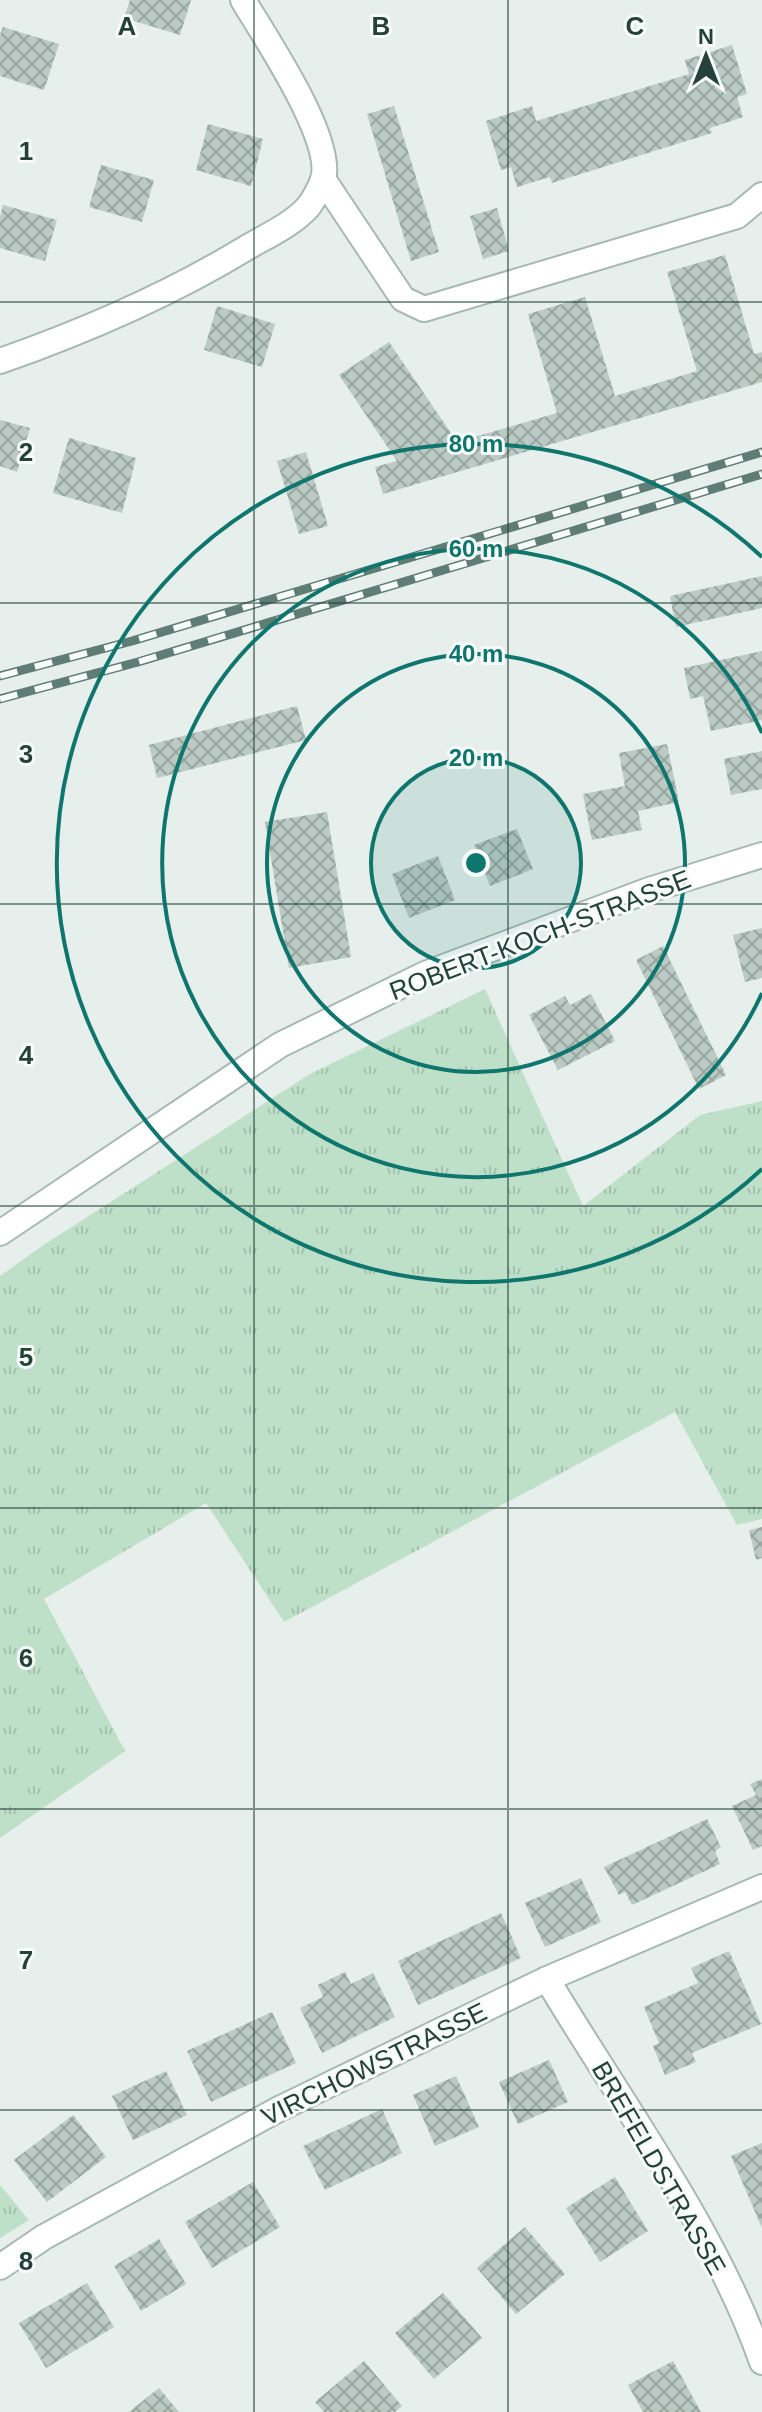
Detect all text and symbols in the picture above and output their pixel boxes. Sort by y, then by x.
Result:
text: A [118,11,137,41]
text: B [372,11,390,41]
text: C [626,11,645,41]
north arrow [666,16,746,96]
text: N [698,24,714,49]
text: 1 [19,136,33,166]
text: 80 m [449,430,503,457]
text: 2 [19,437,33,467]
text: 60 m [449,535,503,562]
text: 40 m [449,640,503,667]
text: 3 [19,739,33,769]
text: 20 m [449,744,503,771]
centre of rings [462,849,490,877]
street label: ROBERT-KOCH-STRASSE [385,864,695,1006]
text: 4 [19,1040,34,1070]
text: 5 [19,1342,33,1372]
text: 6 [19,1643,33,1673]
text: 7 [19,1945,33,1975]
street label: VIRCHOWSTRASSE [256,1996,492,2132]
street label: BREFELDSTRASSE [586,2056,732,2280]
text: 8 [19,2246,33,2276]

